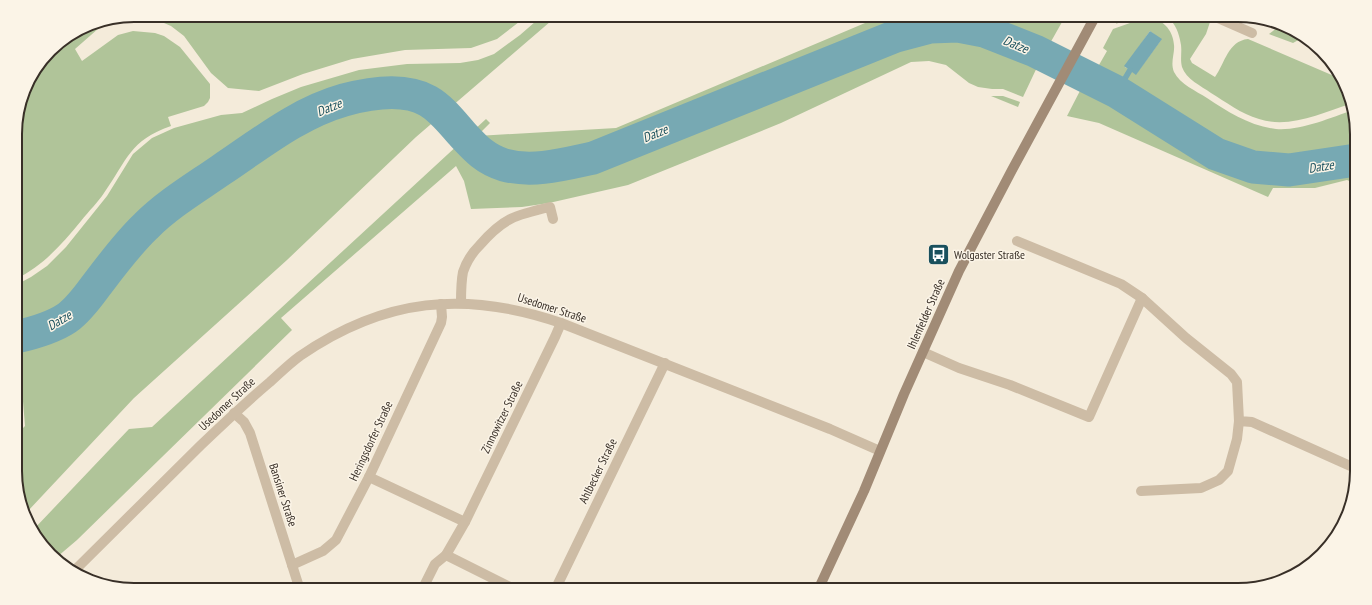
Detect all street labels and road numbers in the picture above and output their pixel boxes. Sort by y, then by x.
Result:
street label: Ihlenfelder Straße [903,276,948,351]
street label: Usedomer Straße [516,289,589,326]
street label: Usedomer Straße [195,374,258,434]
street label: Zinnowitzer Straße [478,378,526,455]
street label: Heringsdorfer Straße [345,398,396,483]
street label: Ahlbecker Straße [575,436,620,506]
street label: Bansiner Straße [266,461,301,528]

